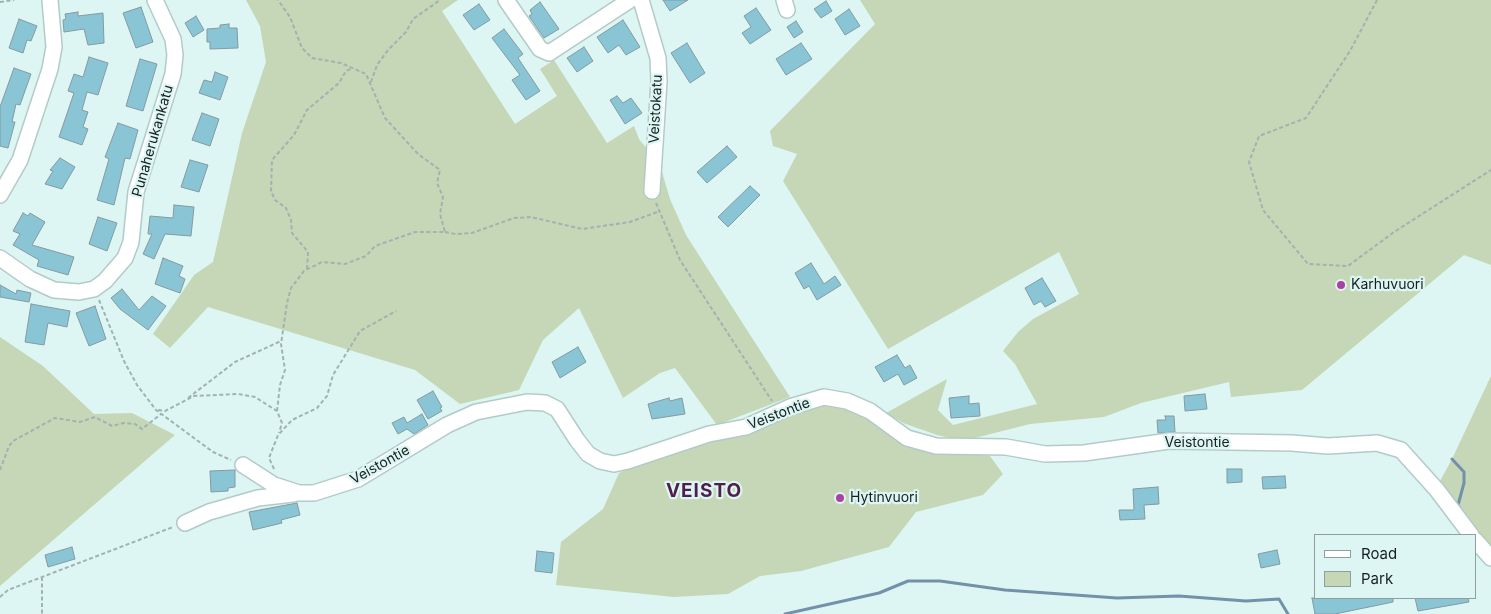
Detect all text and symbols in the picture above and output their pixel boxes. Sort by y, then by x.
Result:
street label: Veistokatu [646,74,666,144]
street label: Punaherukankatu [129,83,177,199]
place label: Karhuvuori [1351,277,1424,293]
marker: Karhuvuori [1335,279,1347,291]
street label: Veistontie [746,394,812,434]
street label: Veistontie [1164,435,1230,451]
street label: Veistontie [347,442,413,488]
district label: VEISTO [665,480,743,502]
place label: Hytinvuori [850,490,918,506]
marker: Hytinvuori [834,492,846,504]
legend [1314,534,1476,599]
text: Road [1361,544,1397,563]
text: Park [1361,569,1393,588]

